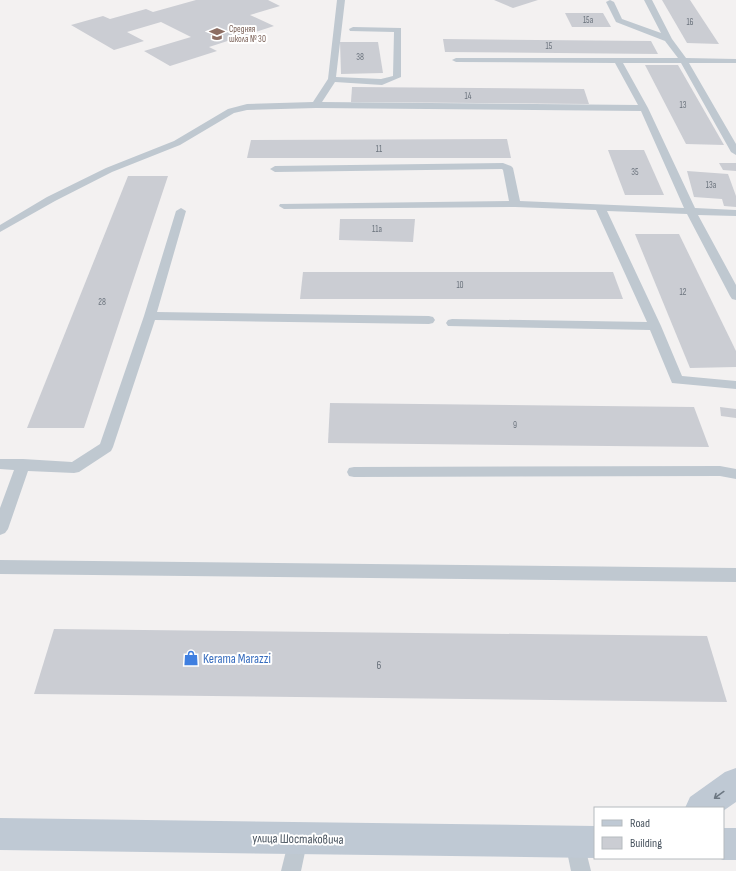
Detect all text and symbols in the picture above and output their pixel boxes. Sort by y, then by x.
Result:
house number: 15а [583,15,593,26]
house number: 16 [686,17,694,28]
place label: Средняя школа № 30 [229,24,266,45]
school or university icon: Средняя школа № 30 [208,25,226,43]
house number: 15 [546,41,553,52]
house number: 38 [356,52,364,63]
house number: 14 [465,91,472,102]
house number: 13 [680,100,687,111]
house number: 11 [376,144,383,155]
house number: 35 [631,167,639,178]
house number: 13а [706,180,716,191]
house number: 11а [372,224,382,235]
house number: 10 [456,280,464,291]
house number: 12 [680,287,687,298]
house number: 28 [98,297,106,308]
house number: 9 [513,420,517,431]
shop icon: Kerama Marazzi [182,649,200,667]
place label: Kerama Marazzi [203,651,271,667]
house number: 6 [377,659,382,672]
one-way arrow [713,791,724,799]
legend [594,807,724,859]
text: Road [630,816,650,831]
street label: улица Шостаковича [252,830,344,848]
text: Building [630,836,662,851]

